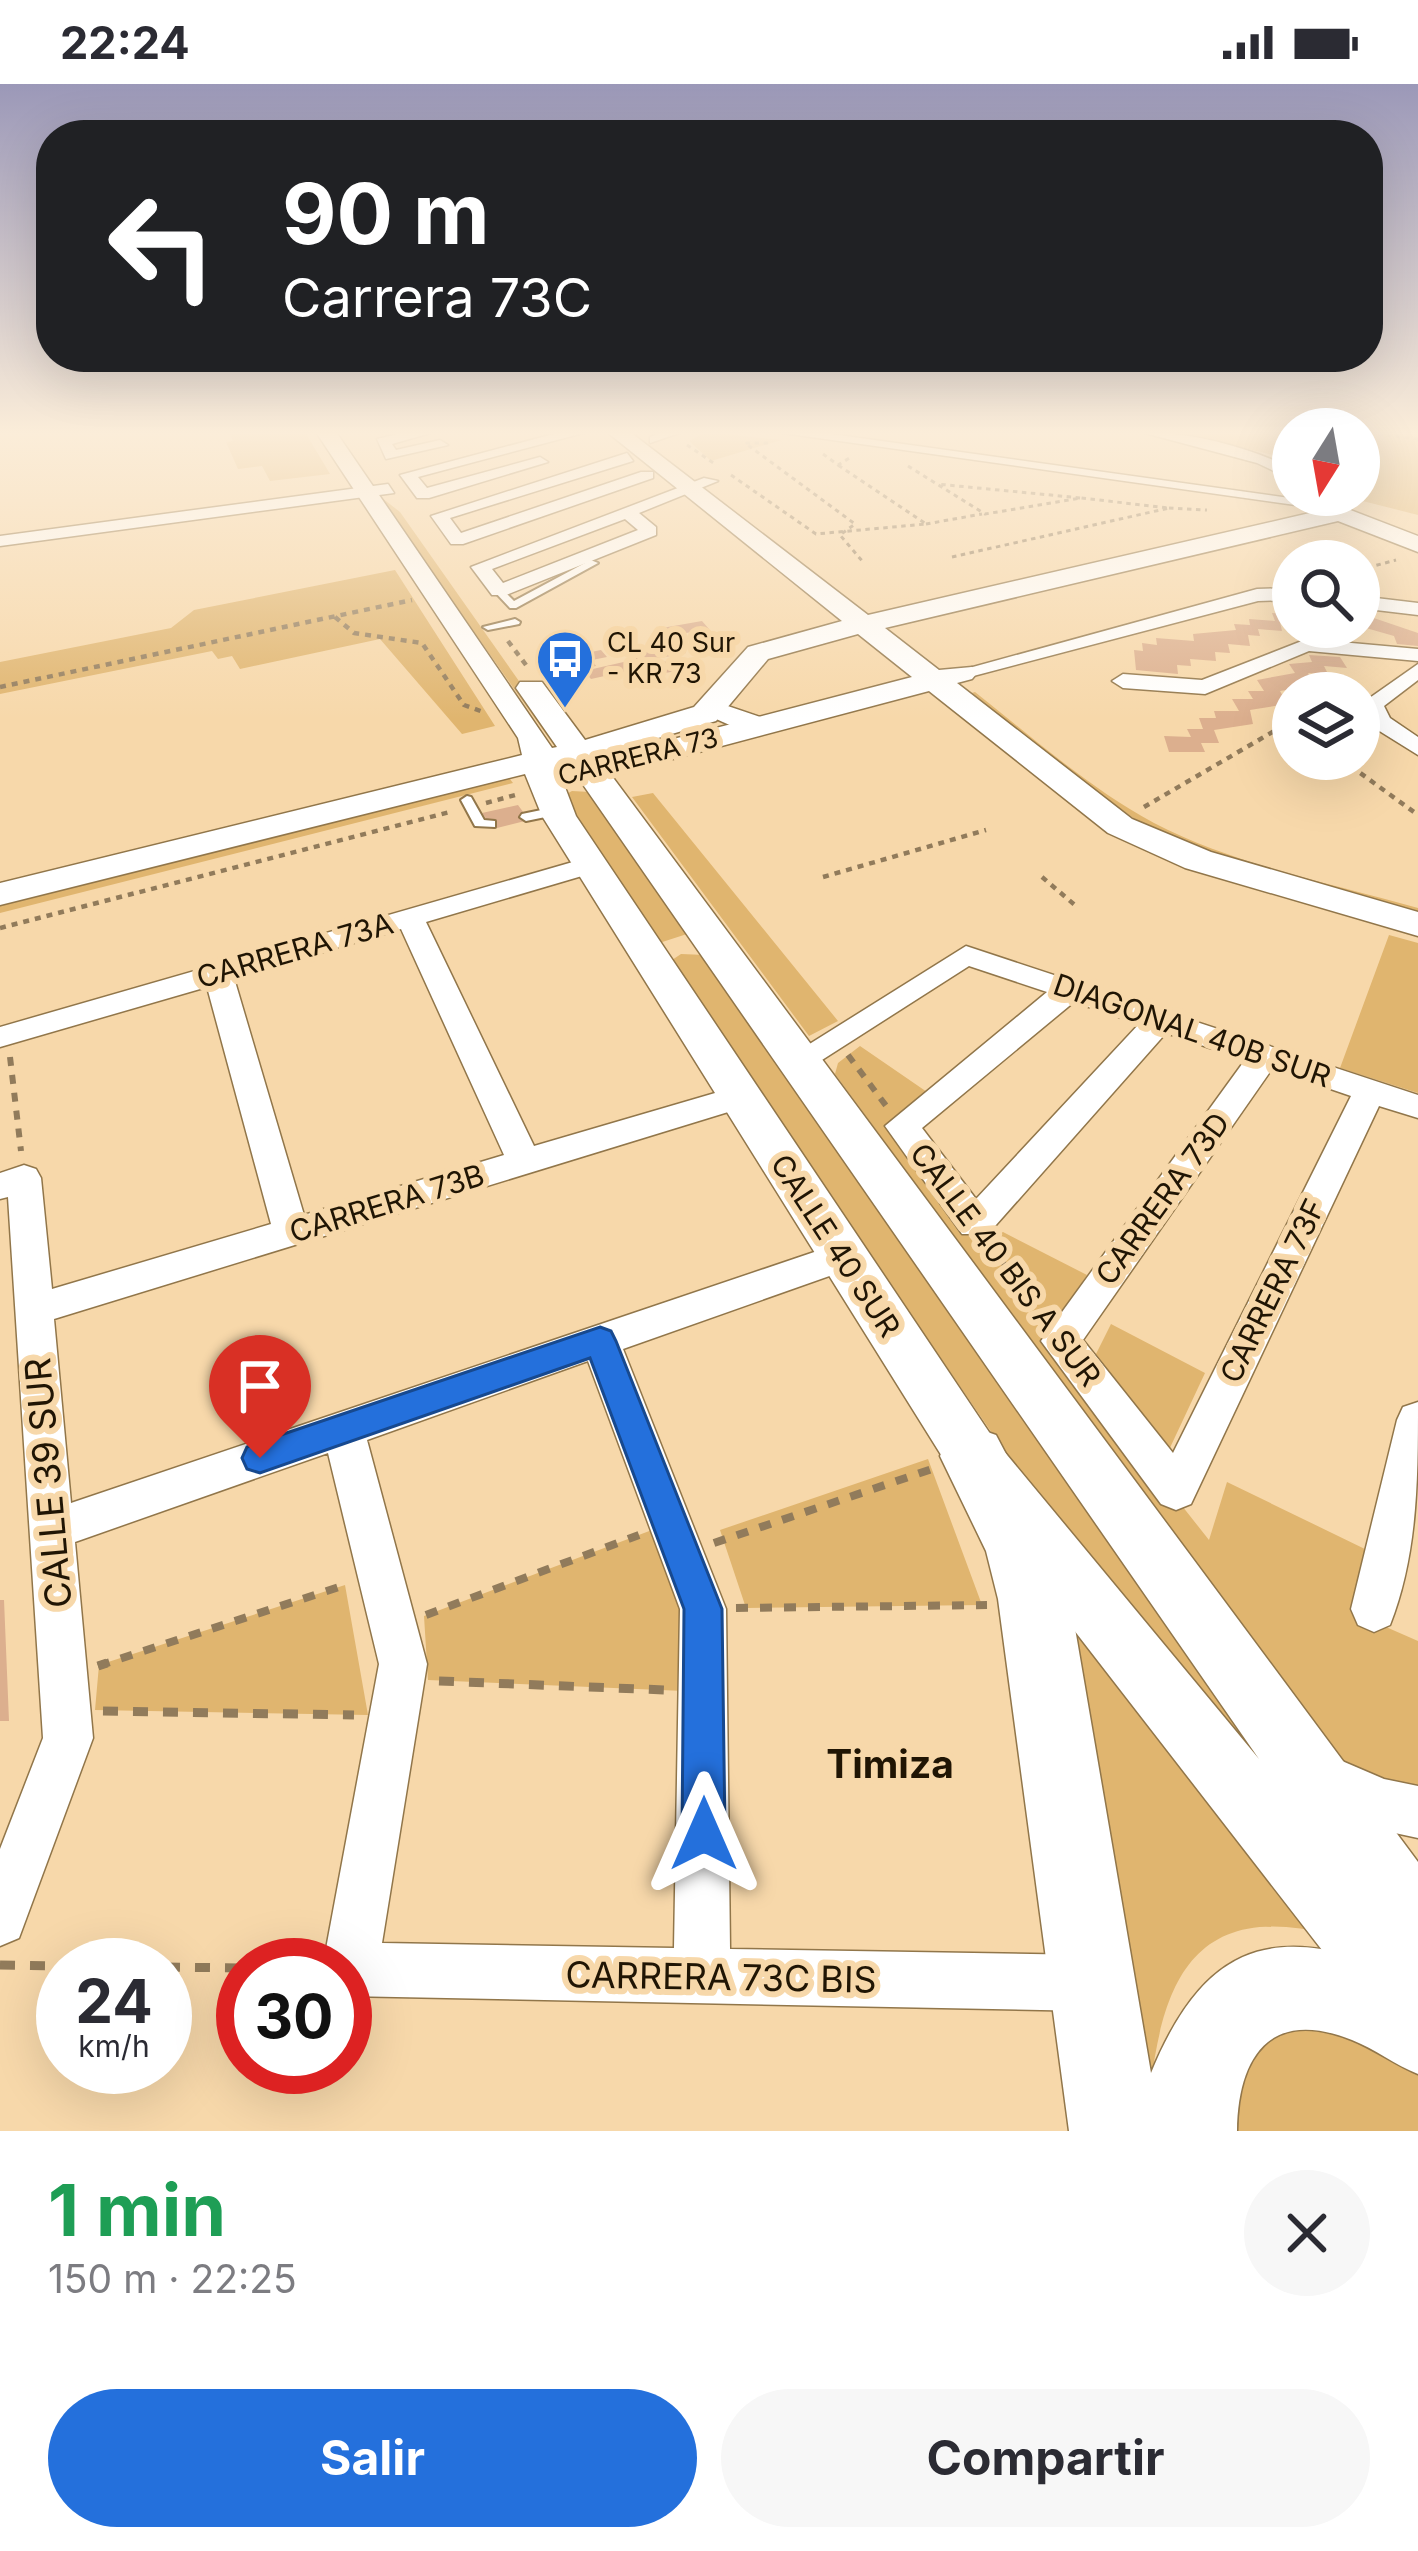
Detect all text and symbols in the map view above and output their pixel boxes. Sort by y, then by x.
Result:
text: 22:24 [60,15,190,70]
text: 90 m [282,163,490,264]
icon: left [84,168,240,324]
text: Carrera 73C [282,265,592,330]
north arrow [1272,408,1380,516]
map controls [1272,408,1380,780]
button: search [1272,540,1380,648]
place label: CL 40 Sur - KR 73 [607,626,735,690]
bus stop icon: CL 40 Sur - KR 73 [534,628,596,710]
button: layers [1272,672,1380,780]
street label: CARRERA 73 [554,721,721,792]
street label: CARRERA 73A [192,905,397,995]
street label: DIAGONAL 40B SUR [1049,966,1336,1094]
street label: CARRERA 73D [1088,1105,1237,1291]
street label: CALLE 40 BIS A SUR [903,1136,1109,1393]
street label: CALLE 40 SUR [764,1148,908,1343]
street label: CARRERA 73B [285,1156,488,1250]
street label: CARRERA 73F [1212,1193,1332,1388]
pin [209,1335,311,1458]
icon: arrive [227,1353,293,1419]
street label: CALLE 39 SUR [15,1356,81,1610]
district label: Timiza [826,1740,954,1787]
position arrow [641,1771,767,1897]
speed limit sign: 30 [216,1938,372,2094]
street label: CARRERA 73C BIS [565,1952,877,2002]
text: 24 [75,1965,153,2037]
text: km/h [78,2028,150,2064]
text: 1 min [48,2166,226,2253]
button: close [1244,2170,1370,2296]
text: 150 m · 22:25 [48,2255,297,2302]
button: Salir [48,2389,697,2527]
button: Compartir [721,2389,1370,2527]

